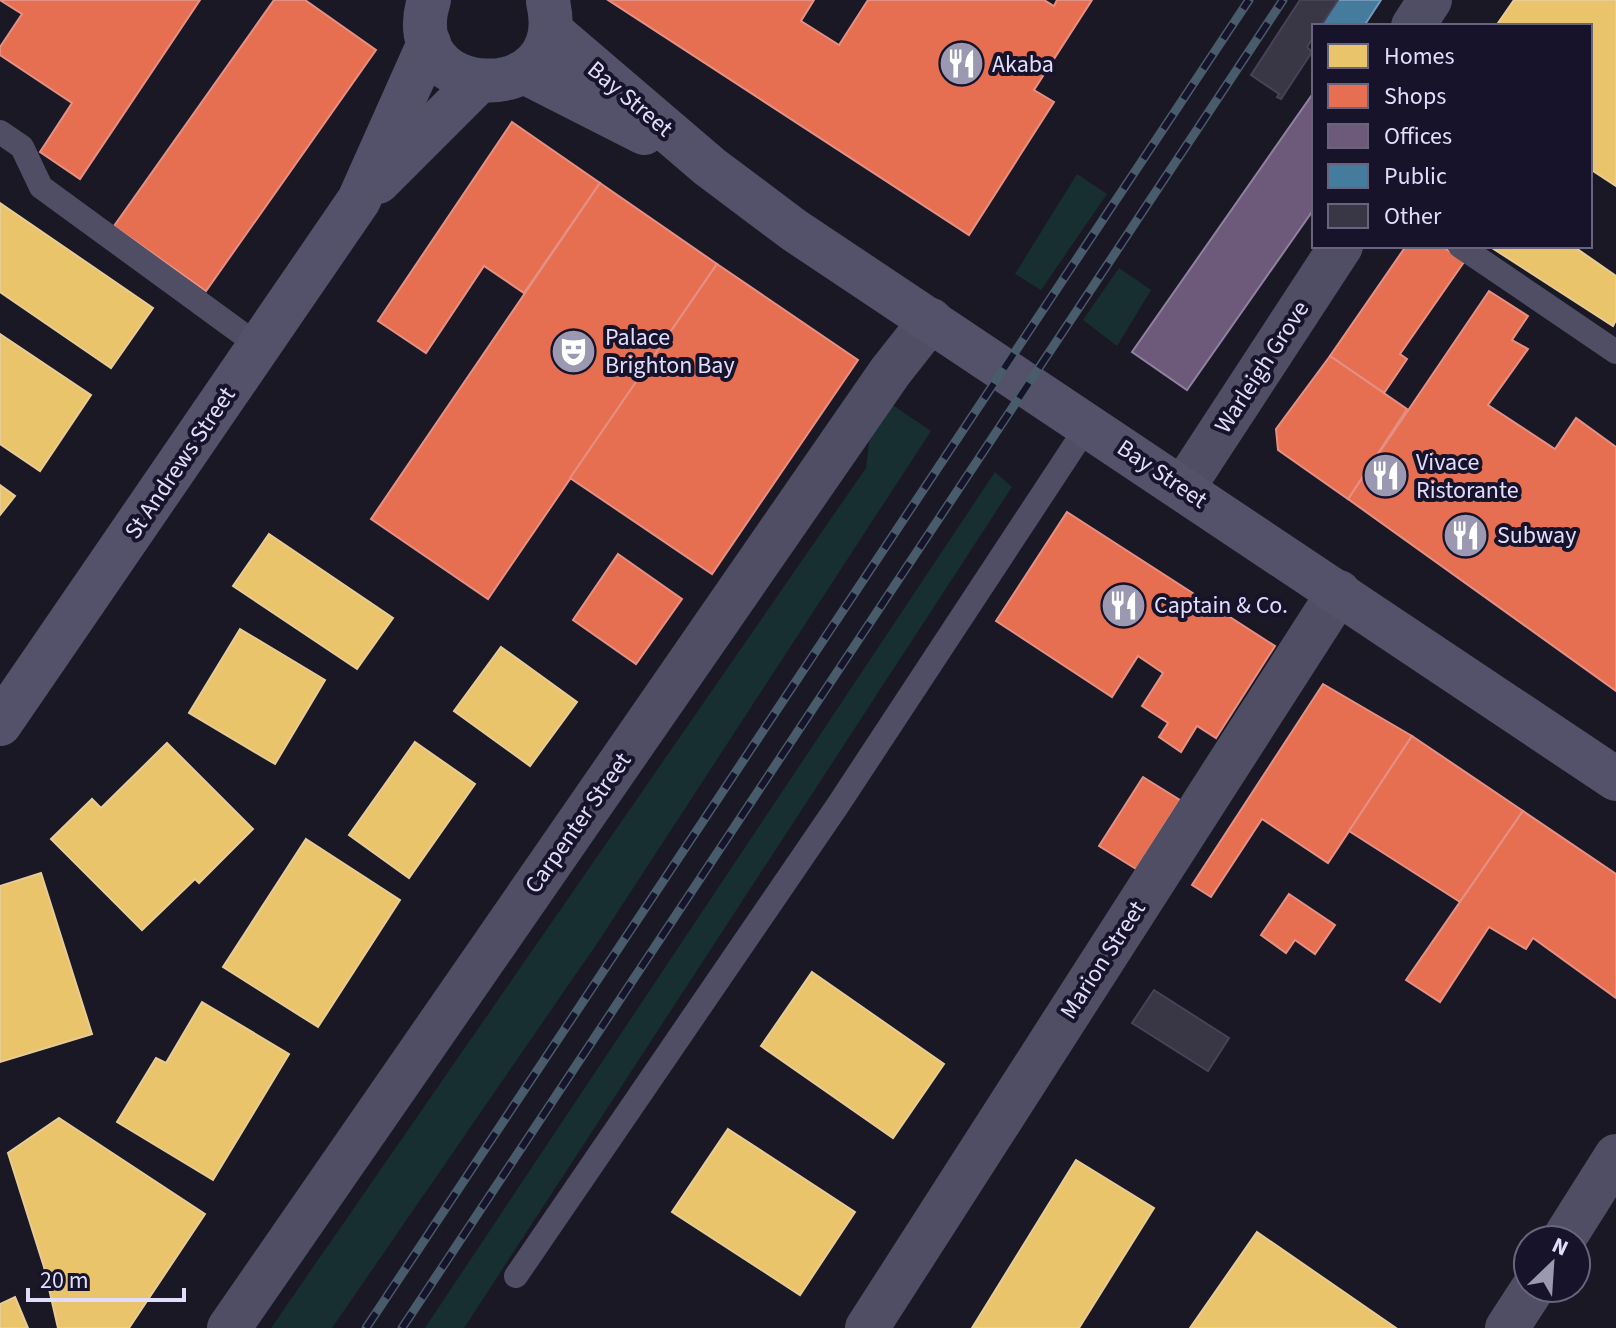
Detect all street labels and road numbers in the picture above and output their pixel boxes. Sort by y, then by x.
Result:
street label: Bay Street [580,53,680,145]
street label: Warleigh Grove [1206,294,1318,440]
street label: St Andrews Street [116,380,244,546]
street label: Bay Street [1110,431,1214,517]
street label: Carpenter Street [516,745,640,901]
street label: Marion Street [1052,894,1154,1026]

